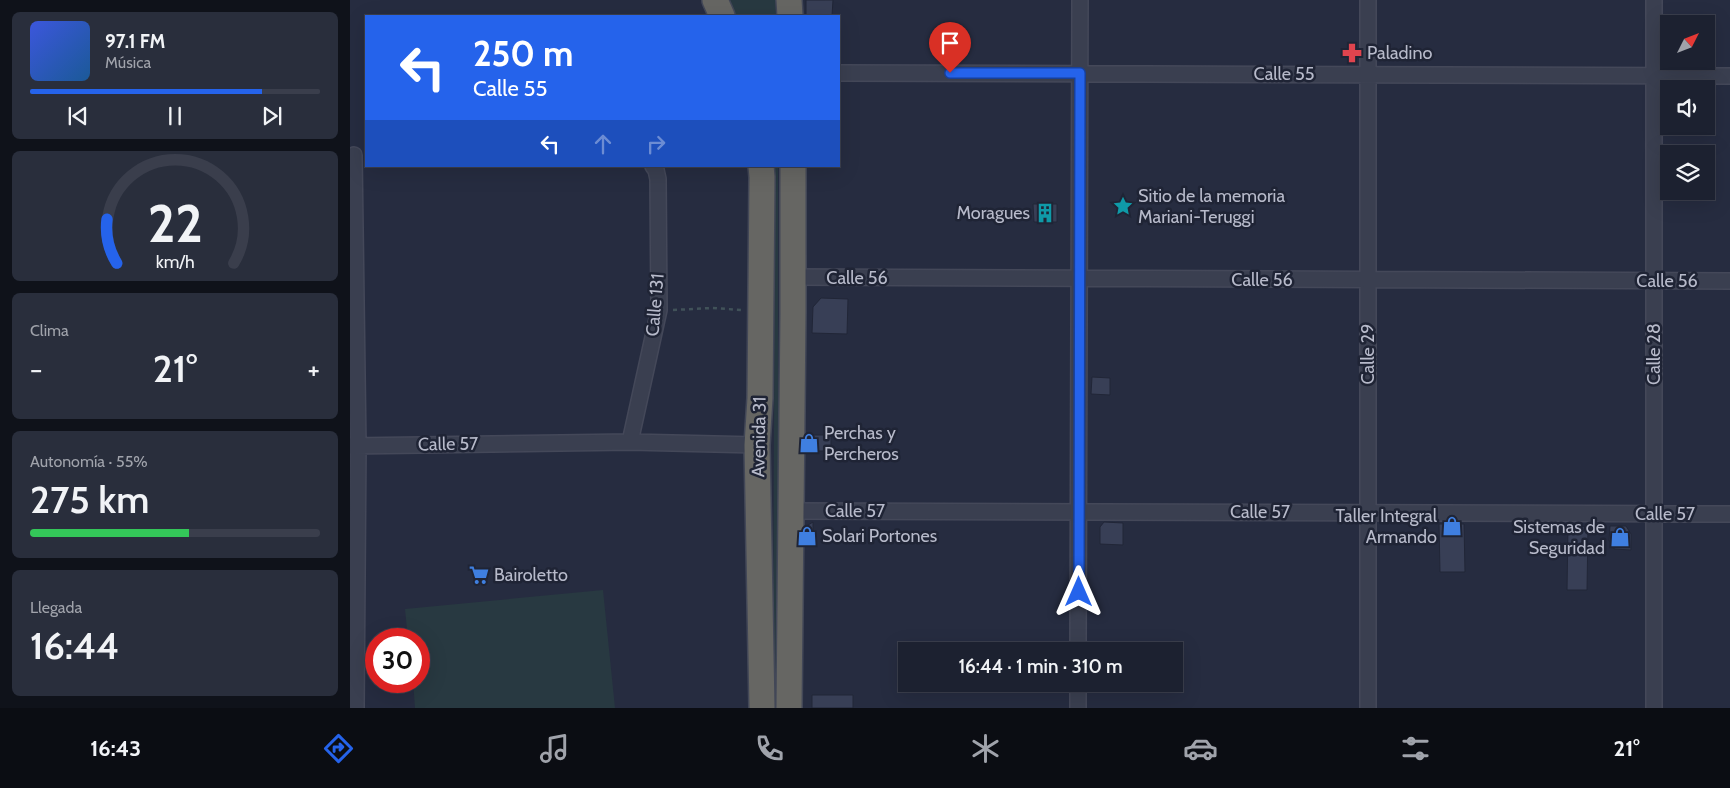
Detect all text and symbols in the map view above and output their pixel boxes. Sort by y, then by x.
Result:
north arrow [1660,15,1715,70]
map controls [1660,15,1715,200]
pin [929,22,971,73]
icon: arrive [936,29,964,57]
text: 97.1 FM [105,30,165,53]
text: 250 m [473,32,573,75]
icon: left [390,35,455,100]
pharmacy icon: Paladino [1341,42,1363,64]
place label: Paladino [1367,42,1432,64]
text: Música [105,53,151,72]
street label: Calle 55 [1254,63,1314,85]
text: Calle 55 [473,75,547,102]
button: sound [1660,80,1715,135]
icon: previous [64,102,92,130]
icon: pause [161,102,189,130]
icon: next [258,102,286,130]
icon: left [536,130,564,158]
icon: ahead [589,130,617,158]
icon: right [642,130,670,158]
button: layers [1660,145,1715,200]
place label: Sitio de la memoria Mariani-Teruggi [1138,185,1285,228]
text: 22 [147,192,203,255]
place icon: Sitio de la memoria Mariani-Teruggi [1112,195,1134,217]
place label: Moragues [956,202,1030,224]
building icon: Moragues [1034,202,1056,224]
text: km/h [155,251,195,272]
street label: Calle 56 [826,267,888,289]
street label: Calle 56 [1231,269,1293,291]
street label: Calle 56 [1636,270,1698,292]
street label: Calle 131 [641,273,669,337]
text: Clima [30,321,69,340]
street label: Calle 29 [1357,323,1379,385]
street label: Calle 28 [1643,323,1665,385]
text: 21° [153,345,197,392]
text: − [30,352,42,386]
text: + [308,352,320,386]
street label: Avenida 31 [747,397,771,477]
place label: Perchas y Percheros [824,422,899,465]
street label: Calle 57 [418,432,478,456]
shop icon: Perchas y Percheros [798,432,820,454]
text: Autonomía · 55% [30,452,148,471]
text: 275 km [30,476,149,523]
street label: Calle 57 [825,500,885,522]
street label: Calle 57 [1230,501,1290,523]
street label: Calle 57 [1635,503,1695,525]
place label: Taller Integral Armando [1336,505,1438,548]
shop icon: Taller Integral Armando [1441,515,1463,537]
place label: Sistemas de Seguridad [1513,516,1605,559]
shop icon: Solari Portones [796,525,818,547]
place label: Solari Portones [822,525,937,547]
shop icon: Sistemas de Seguridad [1609,526,1631,548]
supermarket icon: Bairoletto [468,564,490,586]
place label: Bairoletto [494,564,568,586]
position arrow [1052,565,1104,617]
text: Llegada [30,598,82,617]
text: 16:44 [30,622,119,669]
speed limit sign: 30 [365,628,430,693]
text: 16:44 · 1 min · 310 m [958,655,1123,678]
icon: directions [321,731,356,766]
icon: music [537,731,572,766]
icon: phone [752,731,787,766]
icon: climate [968,731,1003,766]
icon: car [1183,731,1218,766]
icon: filters [1398,731,1433,766]
text: 16:43 [90,735,141,762]
text: 21° [1614,735,1640,762]

